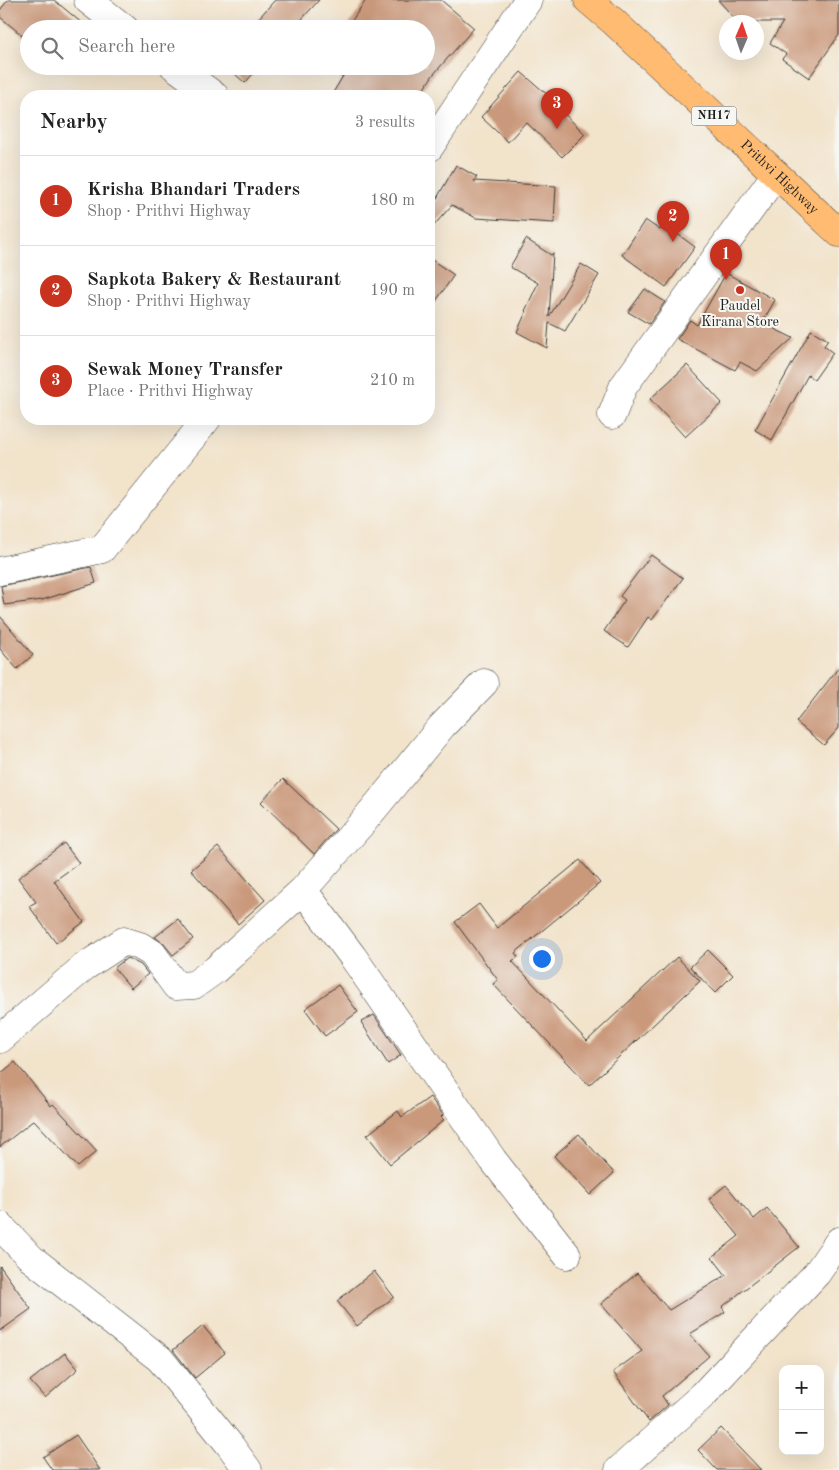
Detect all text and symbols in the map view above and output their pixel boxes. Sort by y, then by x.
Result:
north arrow [719,15,764,60]
search box [20,20,435,75]
icon: search [38,34,66,62]
text: Search here [78,38,175,57]
pin: 3 [541,88,573,129]
road number: NH17 [692,106,736,125]
text: Nearby [40,112,108,133]
text: 3 results [355,115,415,131]
street label: Prithvi Highway [738,137,822,217]
text: Krisha Bhandari Traders [87,181,300,200]
text: 1 [51,193,61,209]
text: 180 m [370,193,415,209]
pin: 2 [657,201,689,242]
text: Shop · Prithvi Highway [87,204,251,220]
pin: 1 [710,239,742,280]
text: Sapkota Bakery & Restaurant [87,271,341,290]
text: 2 [51,283,61,299]
text: 190 m [370,283,415,299]
marker: Paudel Kirana Store [734,284,746,296]
text: Shop · Prithvi Highway [87,294,251,310]
place label: Paudel Kirana Store [701,299,779,329]
text: Sewak Money Transfer [87,361,283,380]
text: 3 [51,373,61,389]
text: 210 m [370,373,415,389]
text: Place · Prithvi Highway [87,384,254,400]
your location [529,946,555,972]
map controls [779,1365,824,1455]
button: + [779,1365,824,1410]
button: − [779,1410,824,1455]

